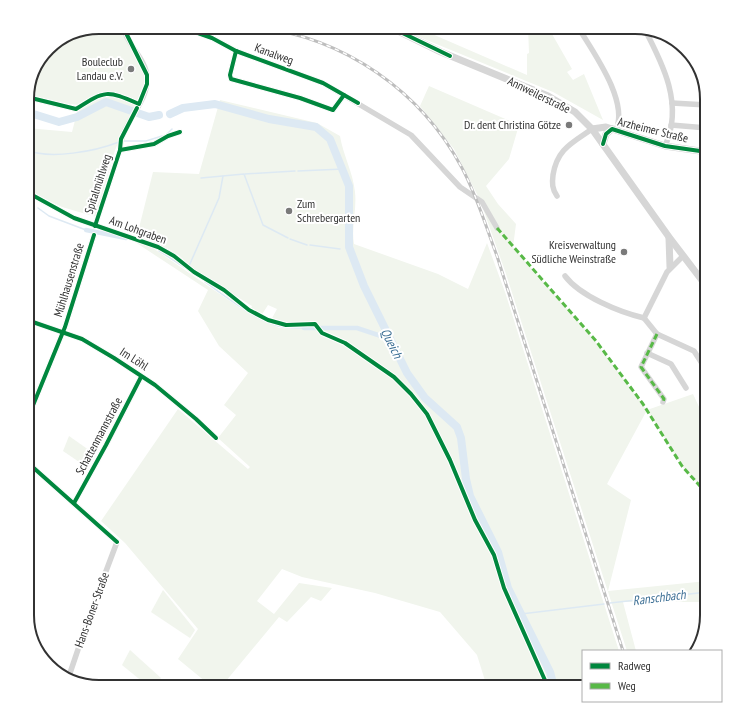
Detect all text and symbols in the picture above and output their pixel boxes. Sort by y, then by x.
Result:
street label: Kanalweg [253,40,296,67]
place label: Bouleclub Landau e.V. [77,54,123,83]
marker: Bouleclub Landau e.V. [126,64,136,74]
street label: Annweilerstraße [505,73,573,116]
street label: Arzheimer Straße [616,114,690,146]
place label: Dr. dent Christina Götze [464,117,561,132]
marker: Dr. dent Christina Götze [564,120,574,130]
street label: Spitalmühlweg [81,152,114,216]
place label: Zum Schrebergarten [297,196,360,225]
marker: Zum Schrebergarten [284,206,294,216]
street label: Am Lohgraben [108,212,169,247]
place label: Kreisverwaltung Südliche Weinstraße [531,237,616,266]
street label: Mühlhausenstraße [50,241,87,319]
marker: Kreisverwaltung Südliche Weinstraße [619,247,629,257]
water label: Queich [377,325,407,362]
street label: Im Löhl [117,344,151,373]
street label: Schattenmannstraße [72,394,125,477]
street label: Hans-Boner-Straße [71,570,112,650]
water label: Ranschbach [632,586,688,609]
legend [582,650,722,702]
text: Radweg [618,658,651,673]
text: Weg [618,678,636,693]

